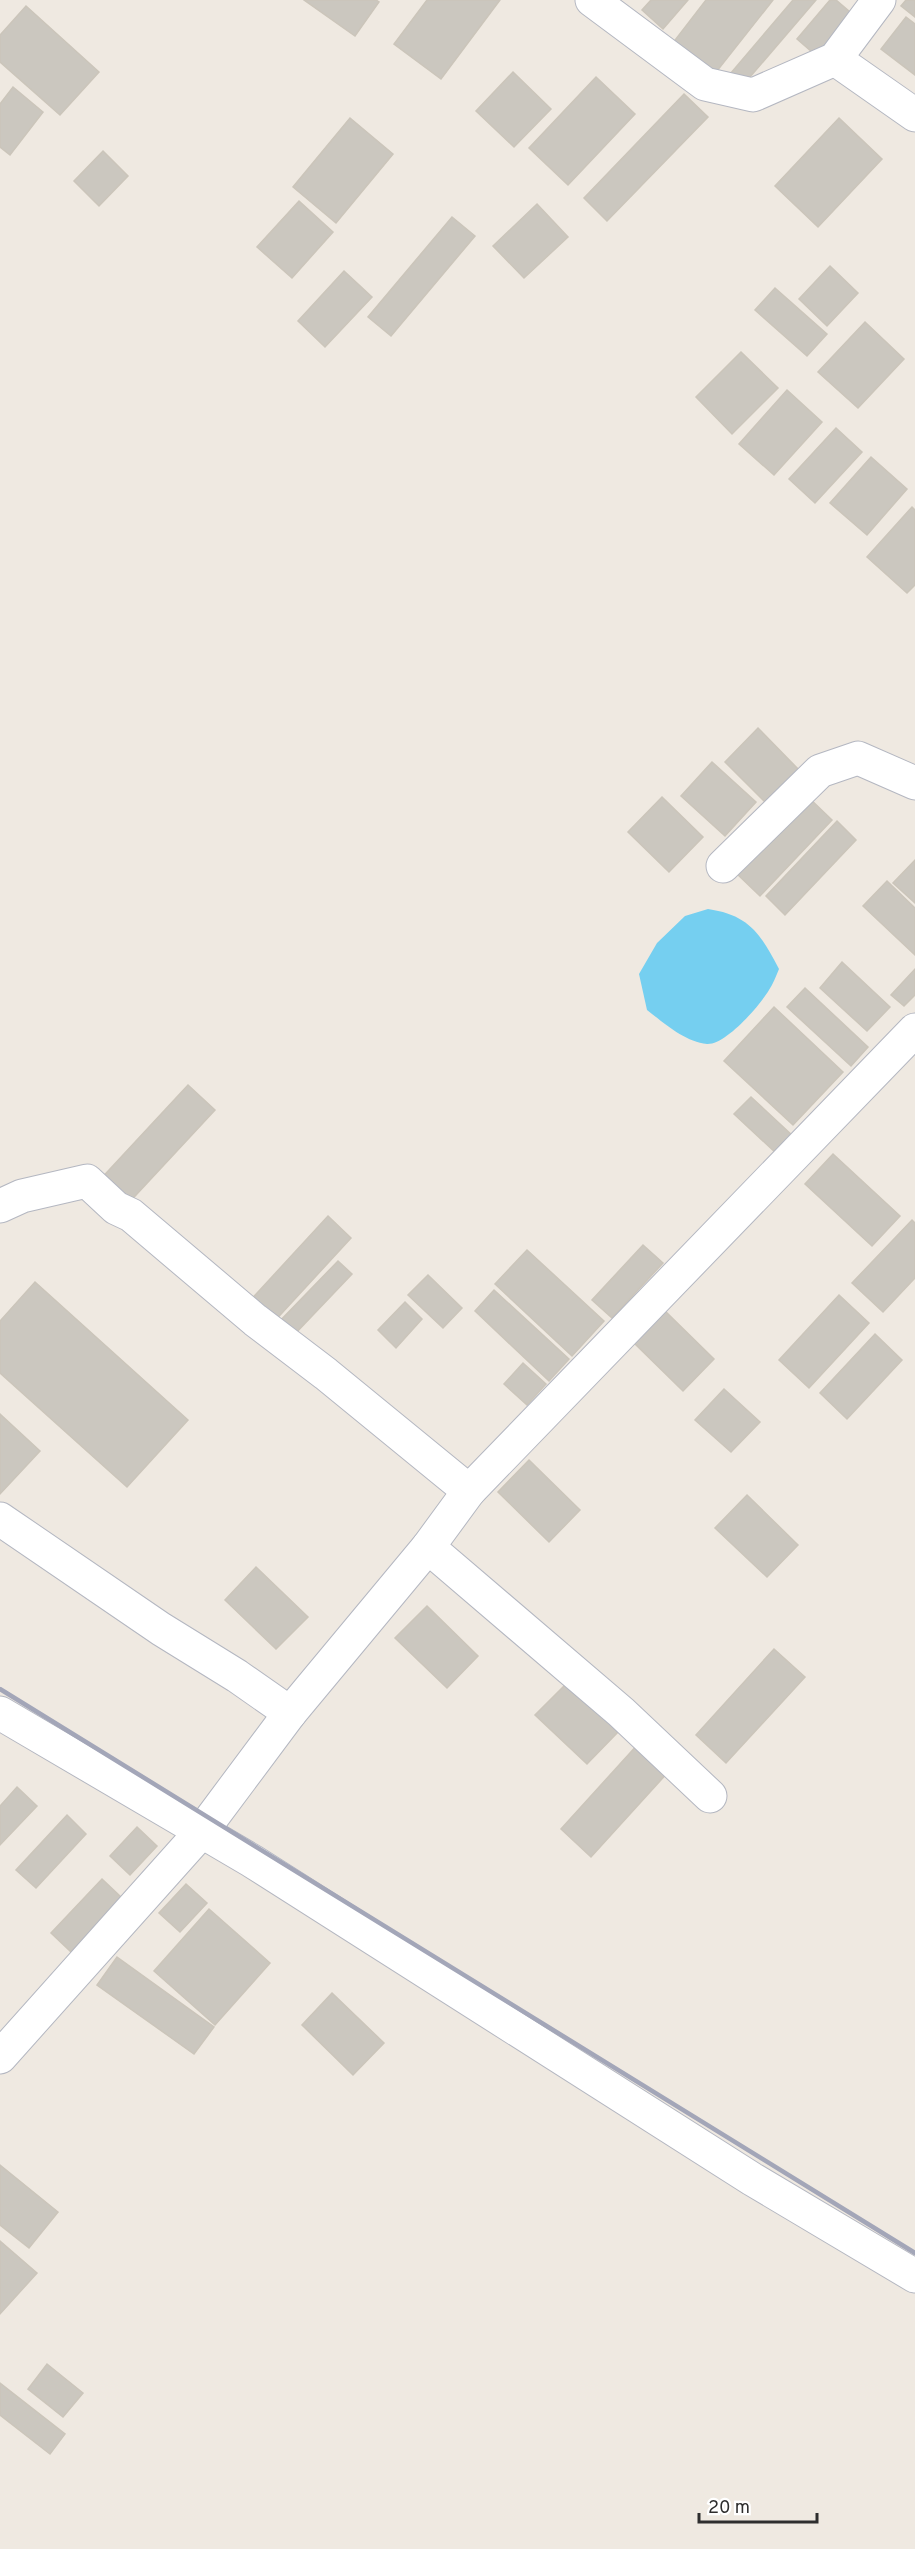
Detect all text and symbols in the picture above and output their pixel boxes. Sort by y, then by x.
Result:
scale bar [699,2486,818,2524]
text: 20 m [708,2497,750,2520]

